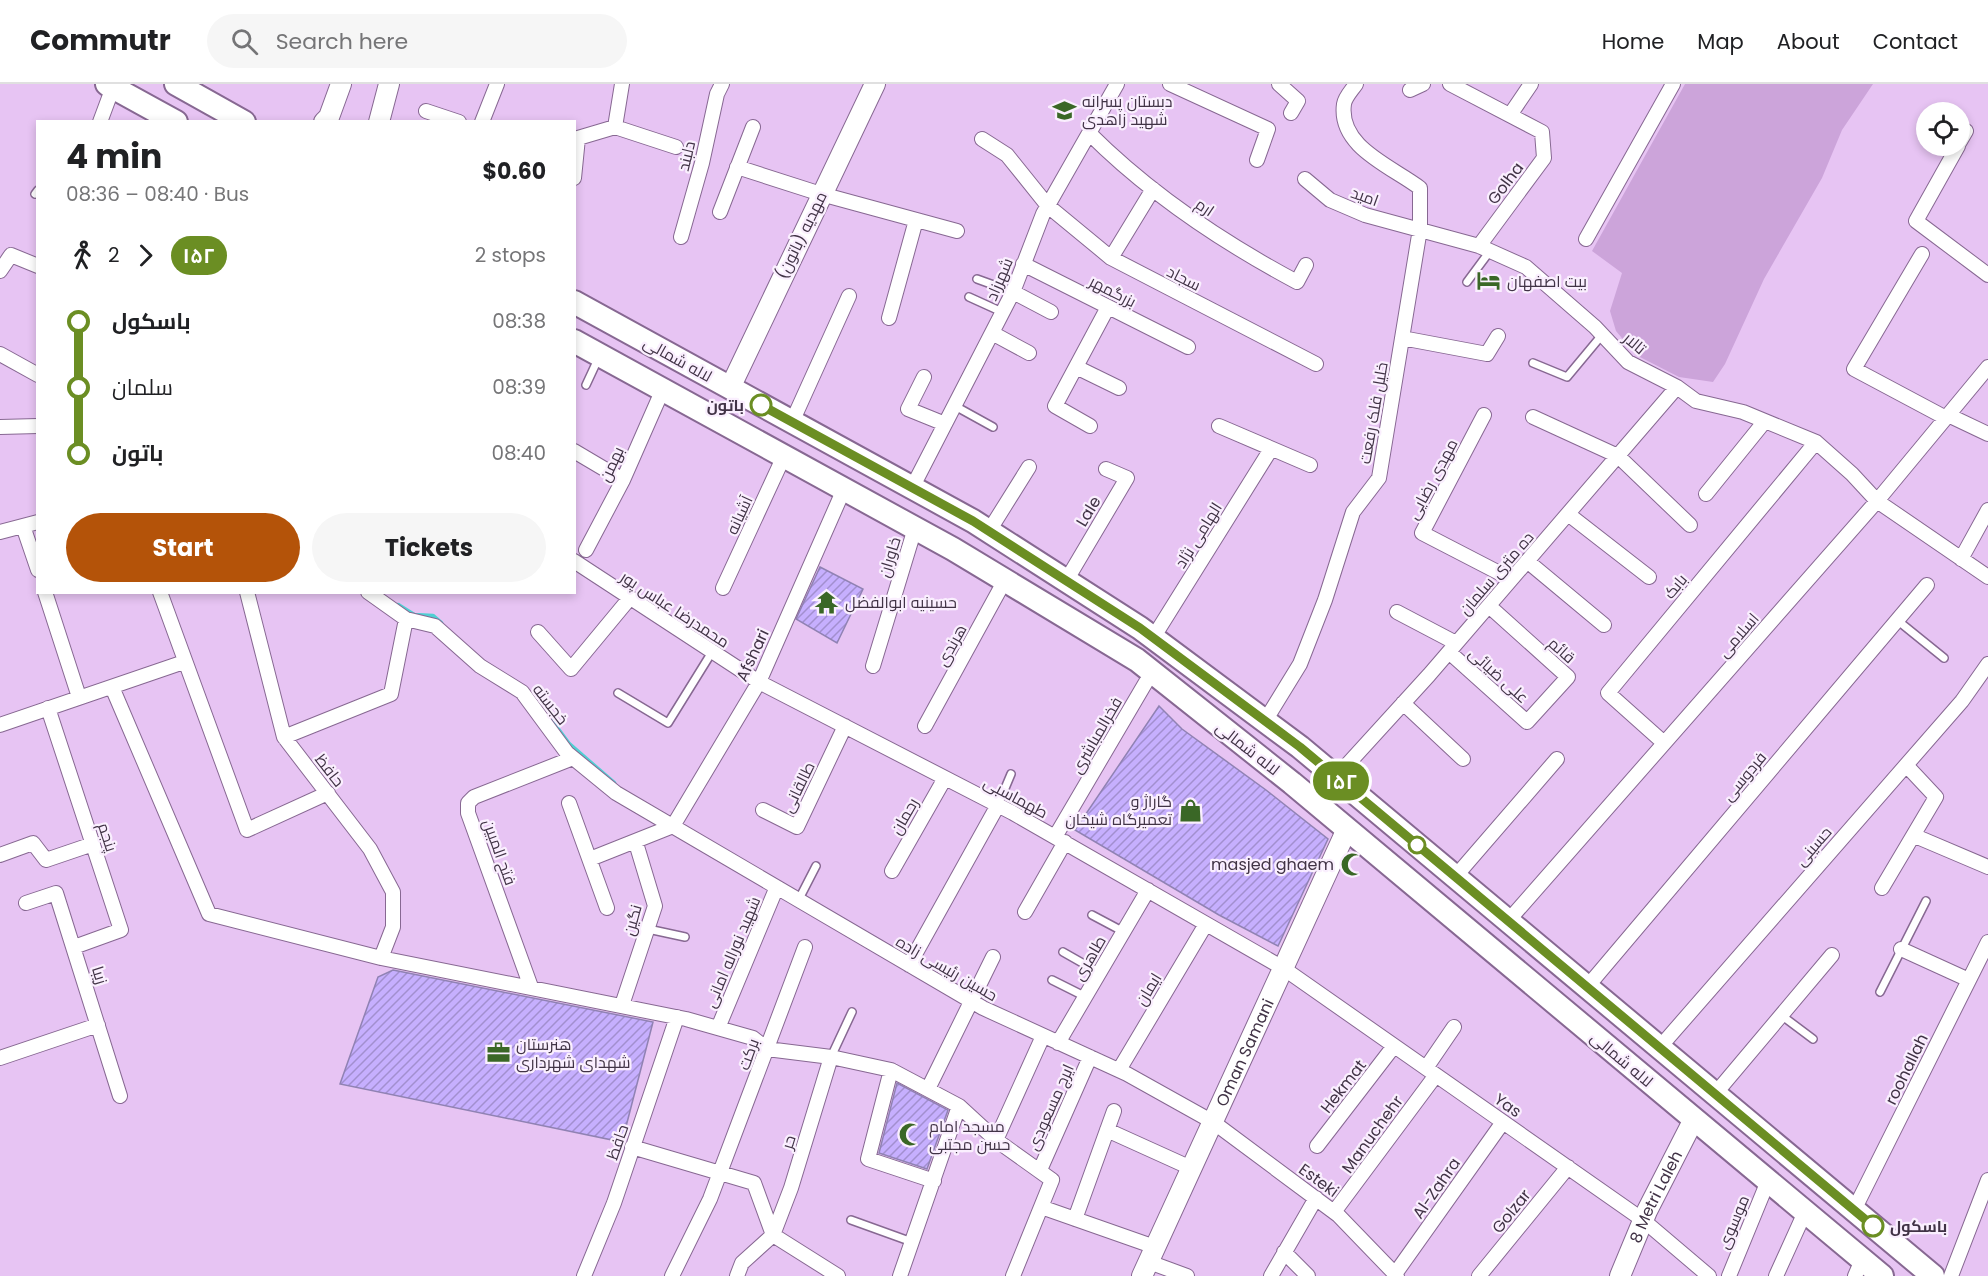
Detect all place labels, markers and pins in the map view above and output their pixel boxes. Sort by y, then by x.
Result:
place label: دبستان پسرانه شهید زاهدی [1082,90,1173,131]
school or university icon: دبستان پسرانه شهید زاهدی [1051,97,1077,123]
hotel icon: بيت اصفهان [1476,268,1502,294]
place label: بيت اصفهان [1507,270,1587,293]
place label: باتون [707,394,744,417]
marker: باتون [750,394,772,416]
temple icon: حسینیه ابوالفضل [814,589,840,615]
place label: حسینیه ابوالفضل [845,591,957,614]
place label: گاراژ و تعمیرگاه شیخان [1065,790,1173,831]
shop icon: گاراژ و تعمیرگاه شیخان [1177,797,1203,823]
unlabelled marker [1408,836,1426,854]
mosque icon: masjed ghaem [1339,851,1365,877]
place label: masjed ghaem [1211,853,1334,876]
place label: هنرستان شهدای شهرداری [516,1033,630,1074]
office icon: هنرستان شهدای شهرداری [485,1040,511,1066]
place label: مسجد امام حسن مجتبی [929,1115,1010,1156]
mosque icon: مسجد امام حسن مجتبی [898,1122,924,1148]
marker: باسکول [1862,1215,1884,1237]
place label: باسکول [1890,1215,1947,1238]

